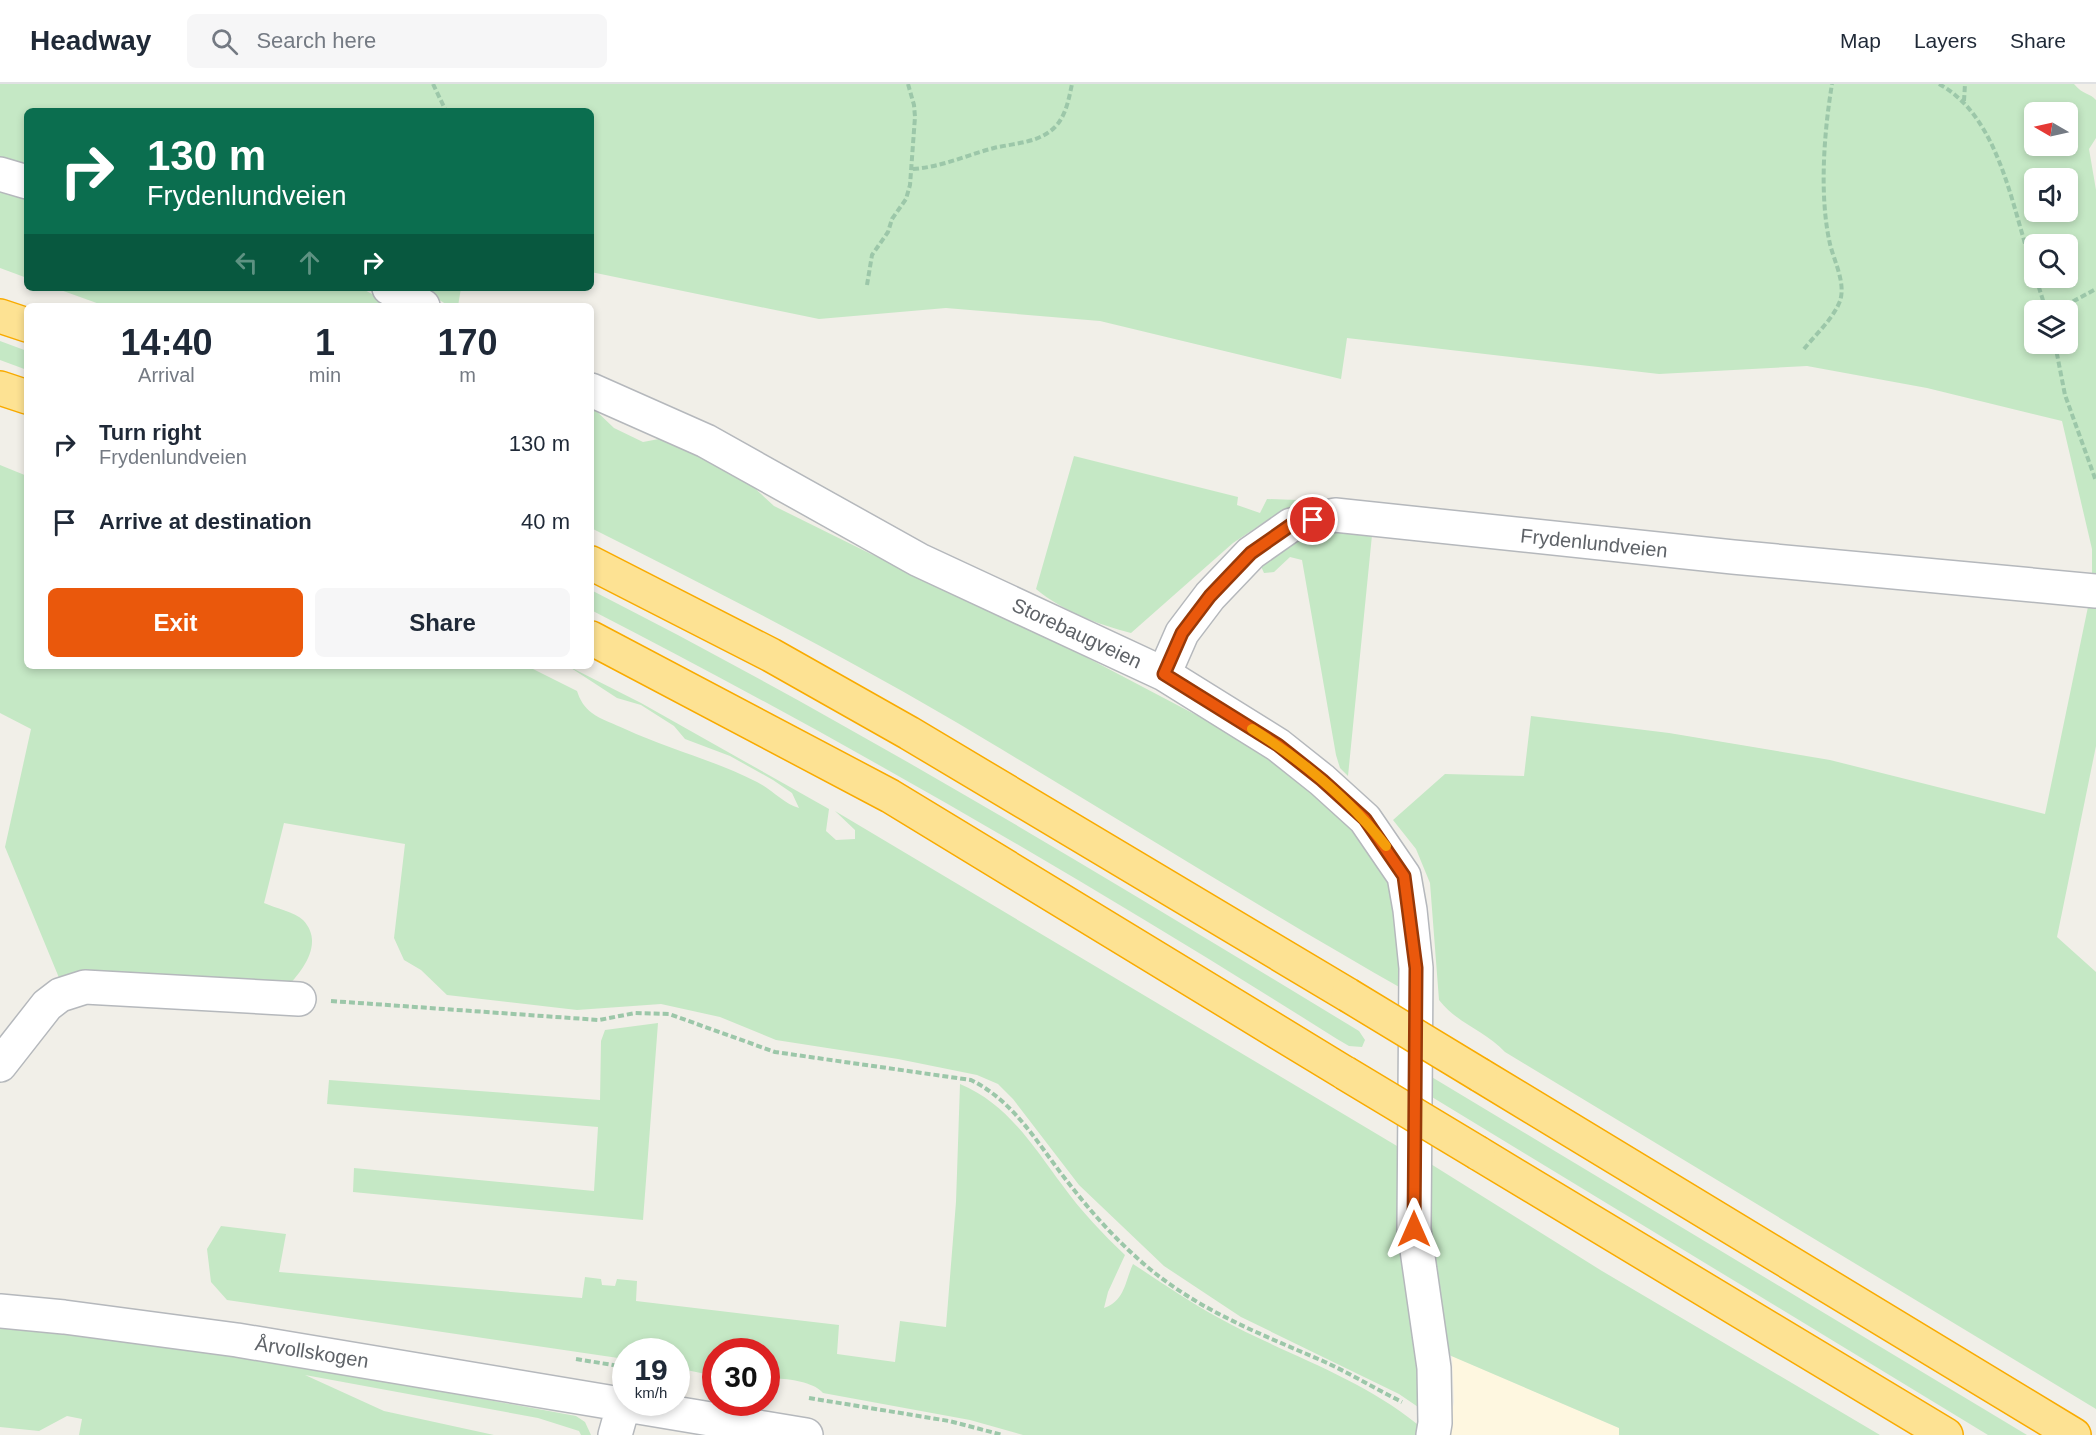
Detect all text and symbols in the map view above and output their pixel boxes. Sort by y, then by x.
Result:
search box [187,14,607,68]
text: Headway [30,25,151,56]
icon: search [208,25,241,58]
text: Search here [256,28,376,53]
text: Map [1840,29,1881,52]
text: Layers [1914,29,1977,52]
text: Share [2010,29,2066,52]
north arrow [2024,102,2078,156]
map controls [2024,102,2078,354]
icon: right [48,132,126,210]
text: 130 m [147,132,266,179]
button: sound [2024,168,2078,222]
text: Frydenlundveien [147,181,347,211]
button: search [2024,234,2078,288]
icon: left [230,246,263,279]
icon: ahead [293,246,326,279]
icon: right [356,246,389,279]
button: layers [2024,300,2078,354]
text: 14:40 [120,322,212,363]
text: 1 [315,322,335,363]
text: 170 [437,322,498,363]
text: Arrival [138,364,195,386]
text: min [309,364,341,386]
text: m [459,364,476,386]
text: Turn right [99,420,201,445]
icon: right [48,428,81,461]
text: 130 m [509,431,570,456]
text: Frydenlundveien [99,446,247,468]
pin [1287,494,1338,545]
icon: arrive [1296,503,1329,536]
icon: arrive [48,506,81,539]
text: Arrive at destination [99,509,312,534]
text: 40 m [521,509,570,534]
street label: Frydenlundveien [1519,524,1669,562]
button: Exit [48,588,303,657]
button: Share [315,588,570,657]
street label: Storebaugveien [1009,593,1145,673]
position arrow [1382,1197,1446,1261]
street label: Årvollskogen [254,1332,370,1372]
speed limit sign: 30 [702,1338,780,1416]
text: 19 [634,1353,668,1386]
text: km/h [635,1384,667,1401]

